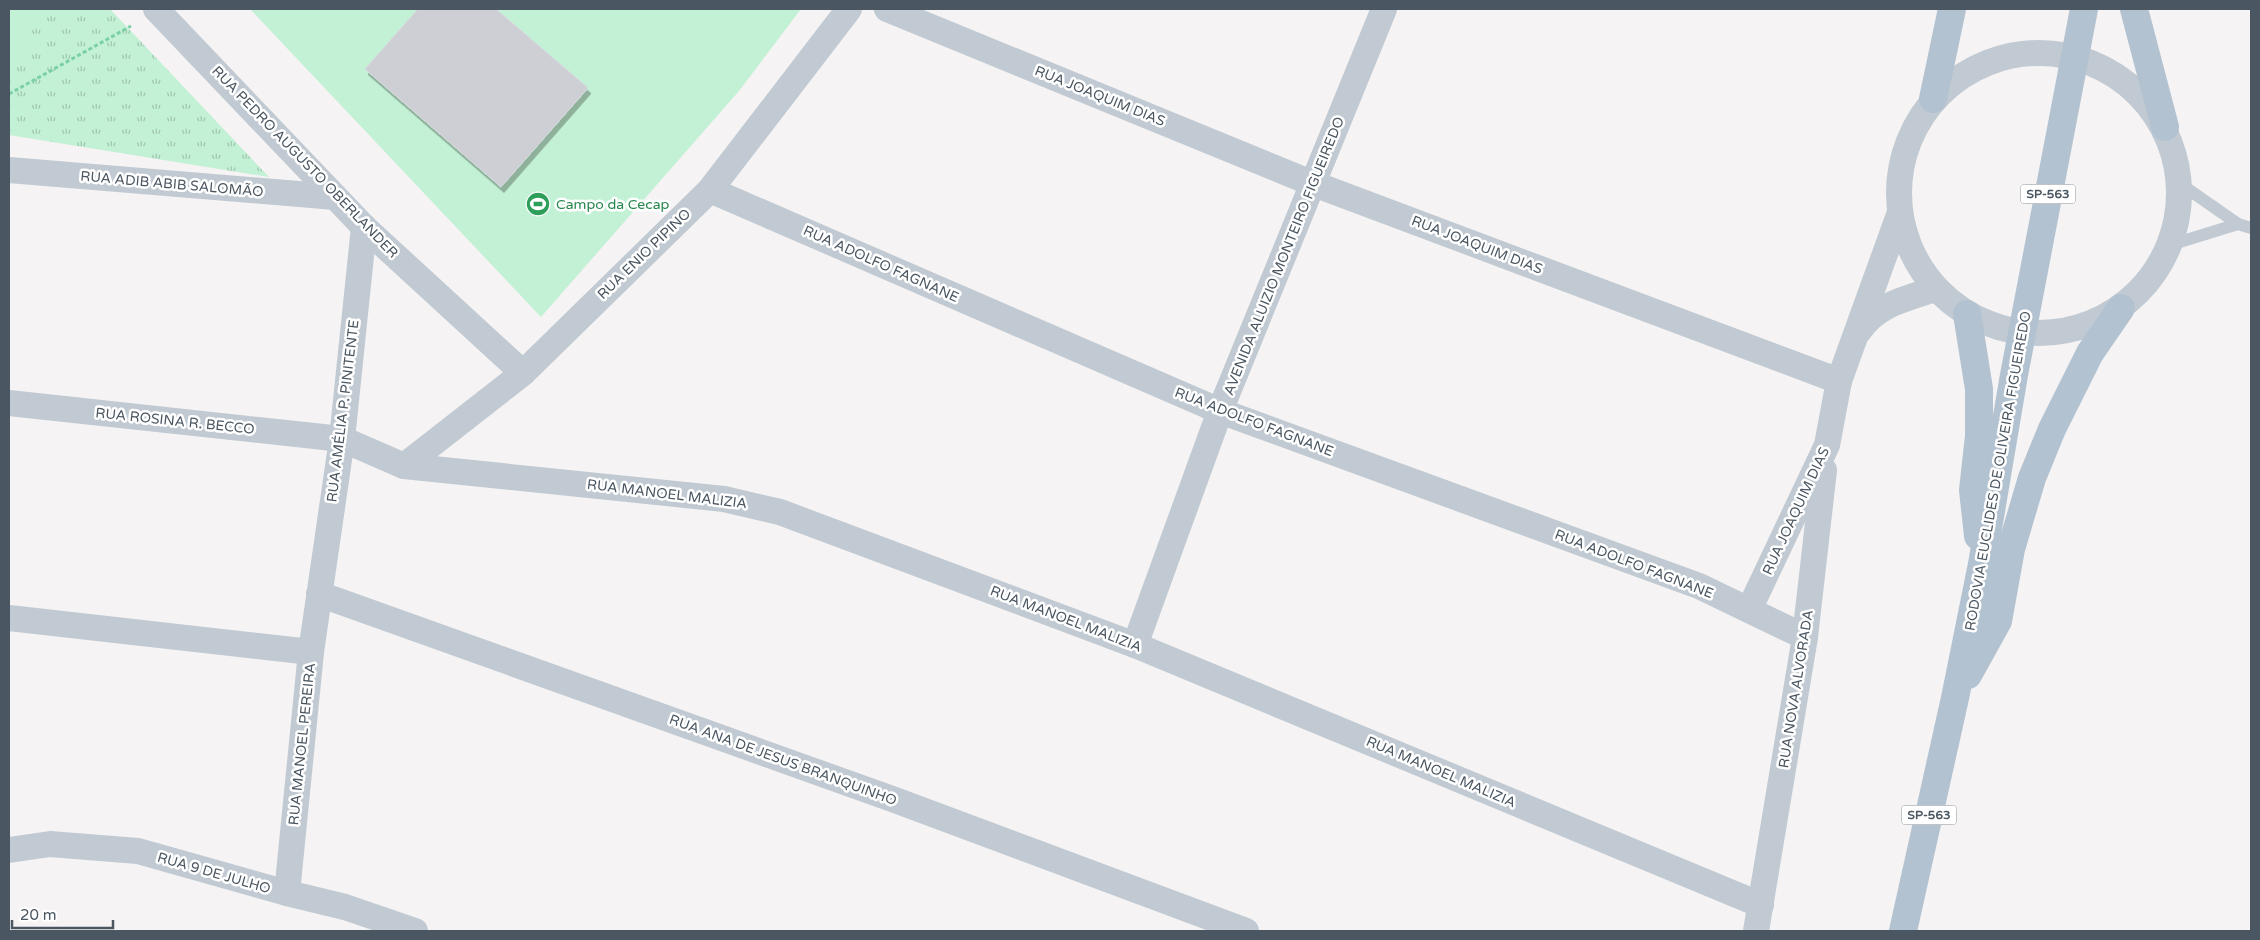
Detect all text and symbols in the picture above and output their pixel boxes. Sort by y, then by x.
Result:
street label: RUA PEDRO AUGUSTO OBERLANDER [208,62,402,262]
street label: RUA JOAQUIM DIAS [1032,62,1168,130]
street label: AVENIDA ALUIZIO MONTEIRO FIGUEIREDO [1220,114,1348,398]
street label: RUA ADIB ABIB SALOMÃO [80,168,264,200]
road number: SP-563 [2020,184,2076,203]
sports icon: Campo da Cecap [525,191,551,217]
place label: Campo da Cecap [556,196,670,213]
street label: RUA ENIO PIPINO [594,205,694,303]
street label: RUA JOAQUIM DIAS [1409,212,1545,278]
street label: RUA ADOLFO FAGNANE [801,222,961,306]
street label: RODOVIA EUCLIDES DE OLIVEIRA FIGUEIREDO [1961,310,2035,632]
street label: RUA AMÉLIA P. PINITENTE [323,319,363,503]
street label: RUA ADOLFO FAGNANE [1172,384,1336,460]
street label: RUA ROSINA R. BECCO [95,404,255,438]
street label: RUA JOAQUIM DIAS [1759,444,1833,578]
street label: RUA MANOEL MALIZIA [586,476,748,512]
street label: RUA ADOLFO FAGNANE [1552,526,1716,602]
street label: RUA MANOEL MALIZIA [988,582,1144,656]
street label: RUA NOVA ALVORADA [1775,609,1817,769]
street label: RUA MANOEL PEREIRA [285,662,319,826]
street label: RUA ANA DE JESUS BRANQUINHO [667,711,899,809]
street label: RUA MANOEL MALIZIA [1364,733,1518,811]
road number: SP-563 [1902,806,1956,824]
street label: RUA 9 DE JULHO [155,849,273,897]
scale bar [12,898,114,930]
text: 20 m [20,906,57,924]

